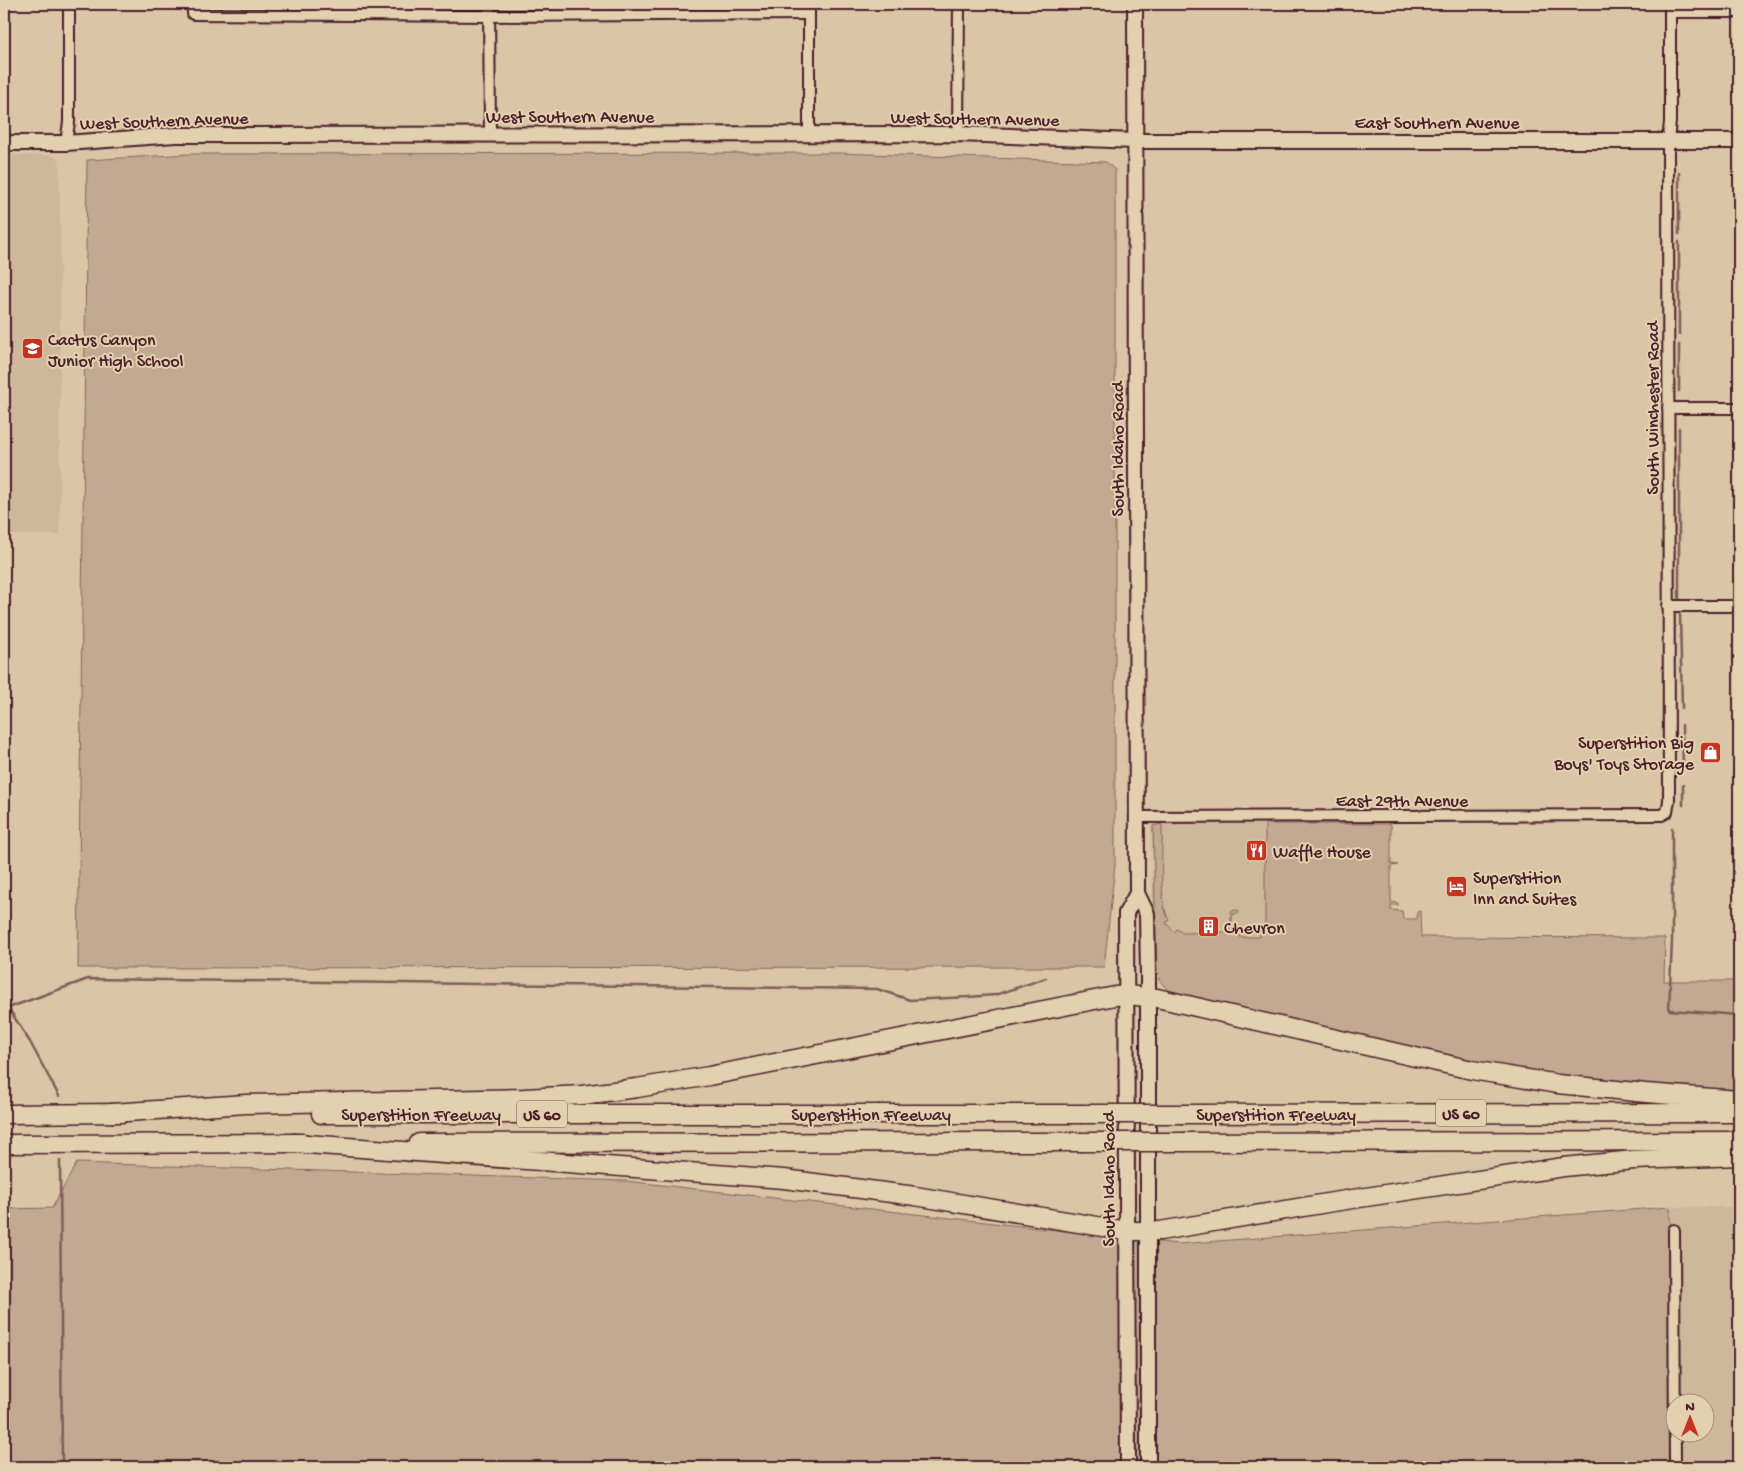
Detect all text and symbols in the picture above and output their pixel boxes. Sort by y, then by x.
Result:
street label: West Southern Avenue [486,108,655,129]
street label: West Southern Avenue [79,109,249,136]
street label: West Southern Avenue [890,109,1060,132]
street label: East Southern Avenue [1354,114,1520,135]
street label: South Winchester Road [1644,320,1665,495]
place label: Cactus Canyon Junior High School [48,331,184,373]
school or university icon: Cactus Canyon Junior High School [20,337,44,361]
street label: South Idaho Road [1109,380,1130,516]
place label: Superstition Big Boys' Toys Storage [1553,734,1695,776]
shop icon: Superstition Big Boys' Toys Storage [1698,740,1722,764]
street label: East 29th Avenue [1336,792,1469,813]
restaurant icon: Waffle House [1245,839,1269,863]
place label: Waffle House [1273,843,1372,864]
place label: Superstition Inn and Suites [1473,869,1577,911]
hotel icon: Superstition Inn and Suites [1445,875,1469,899]
building icon: Chevron [1196,915,1220,939]
place label: Chevron [1224,919,1285,940]
road number: US 60 [517,1100,567,1128]
road number: US 60 [1436,1100,1486,1126]
street label: Superstition Freeway [341,1106,501,1127]
street label: Superstition Freeway [791,1106,951,1127]
street label: Superstition Freeway [1196,1106,1356,1127]
street label: South Idaho Road [1100,1110,1121,1246]
north arrow [1666,1394,1716,1444]
text: N [1685,1399,1695,1416]

